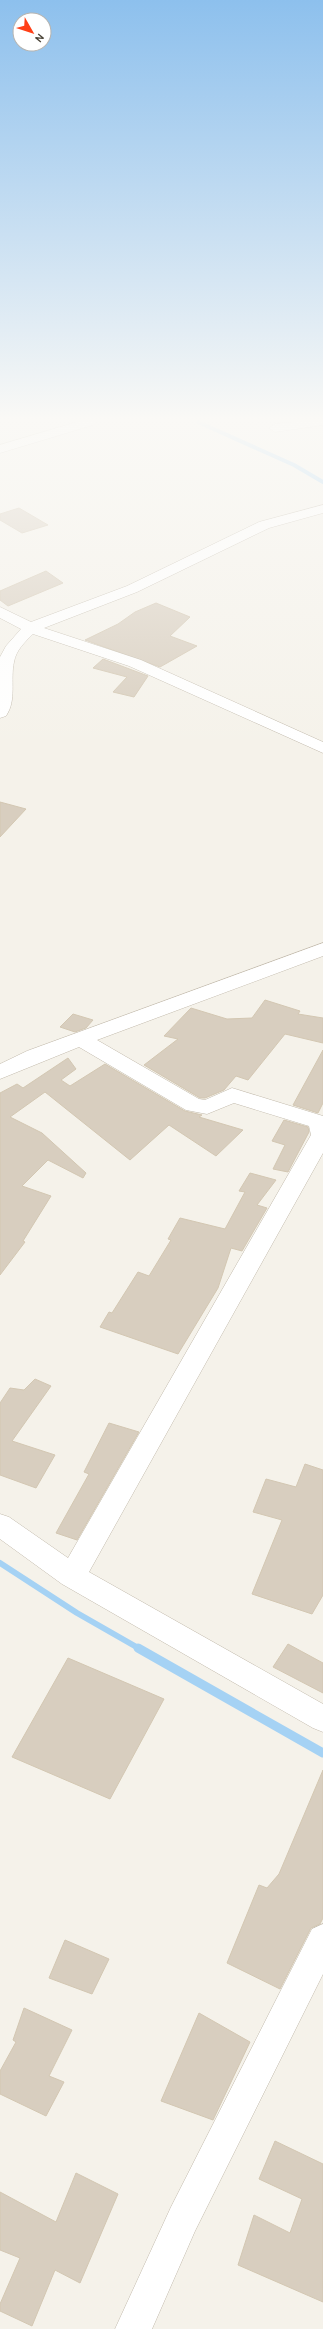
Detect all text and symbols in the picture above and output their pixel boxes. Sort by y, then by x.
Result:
north arrow [12,12,52,52]
text: N [32,31,47,45]

